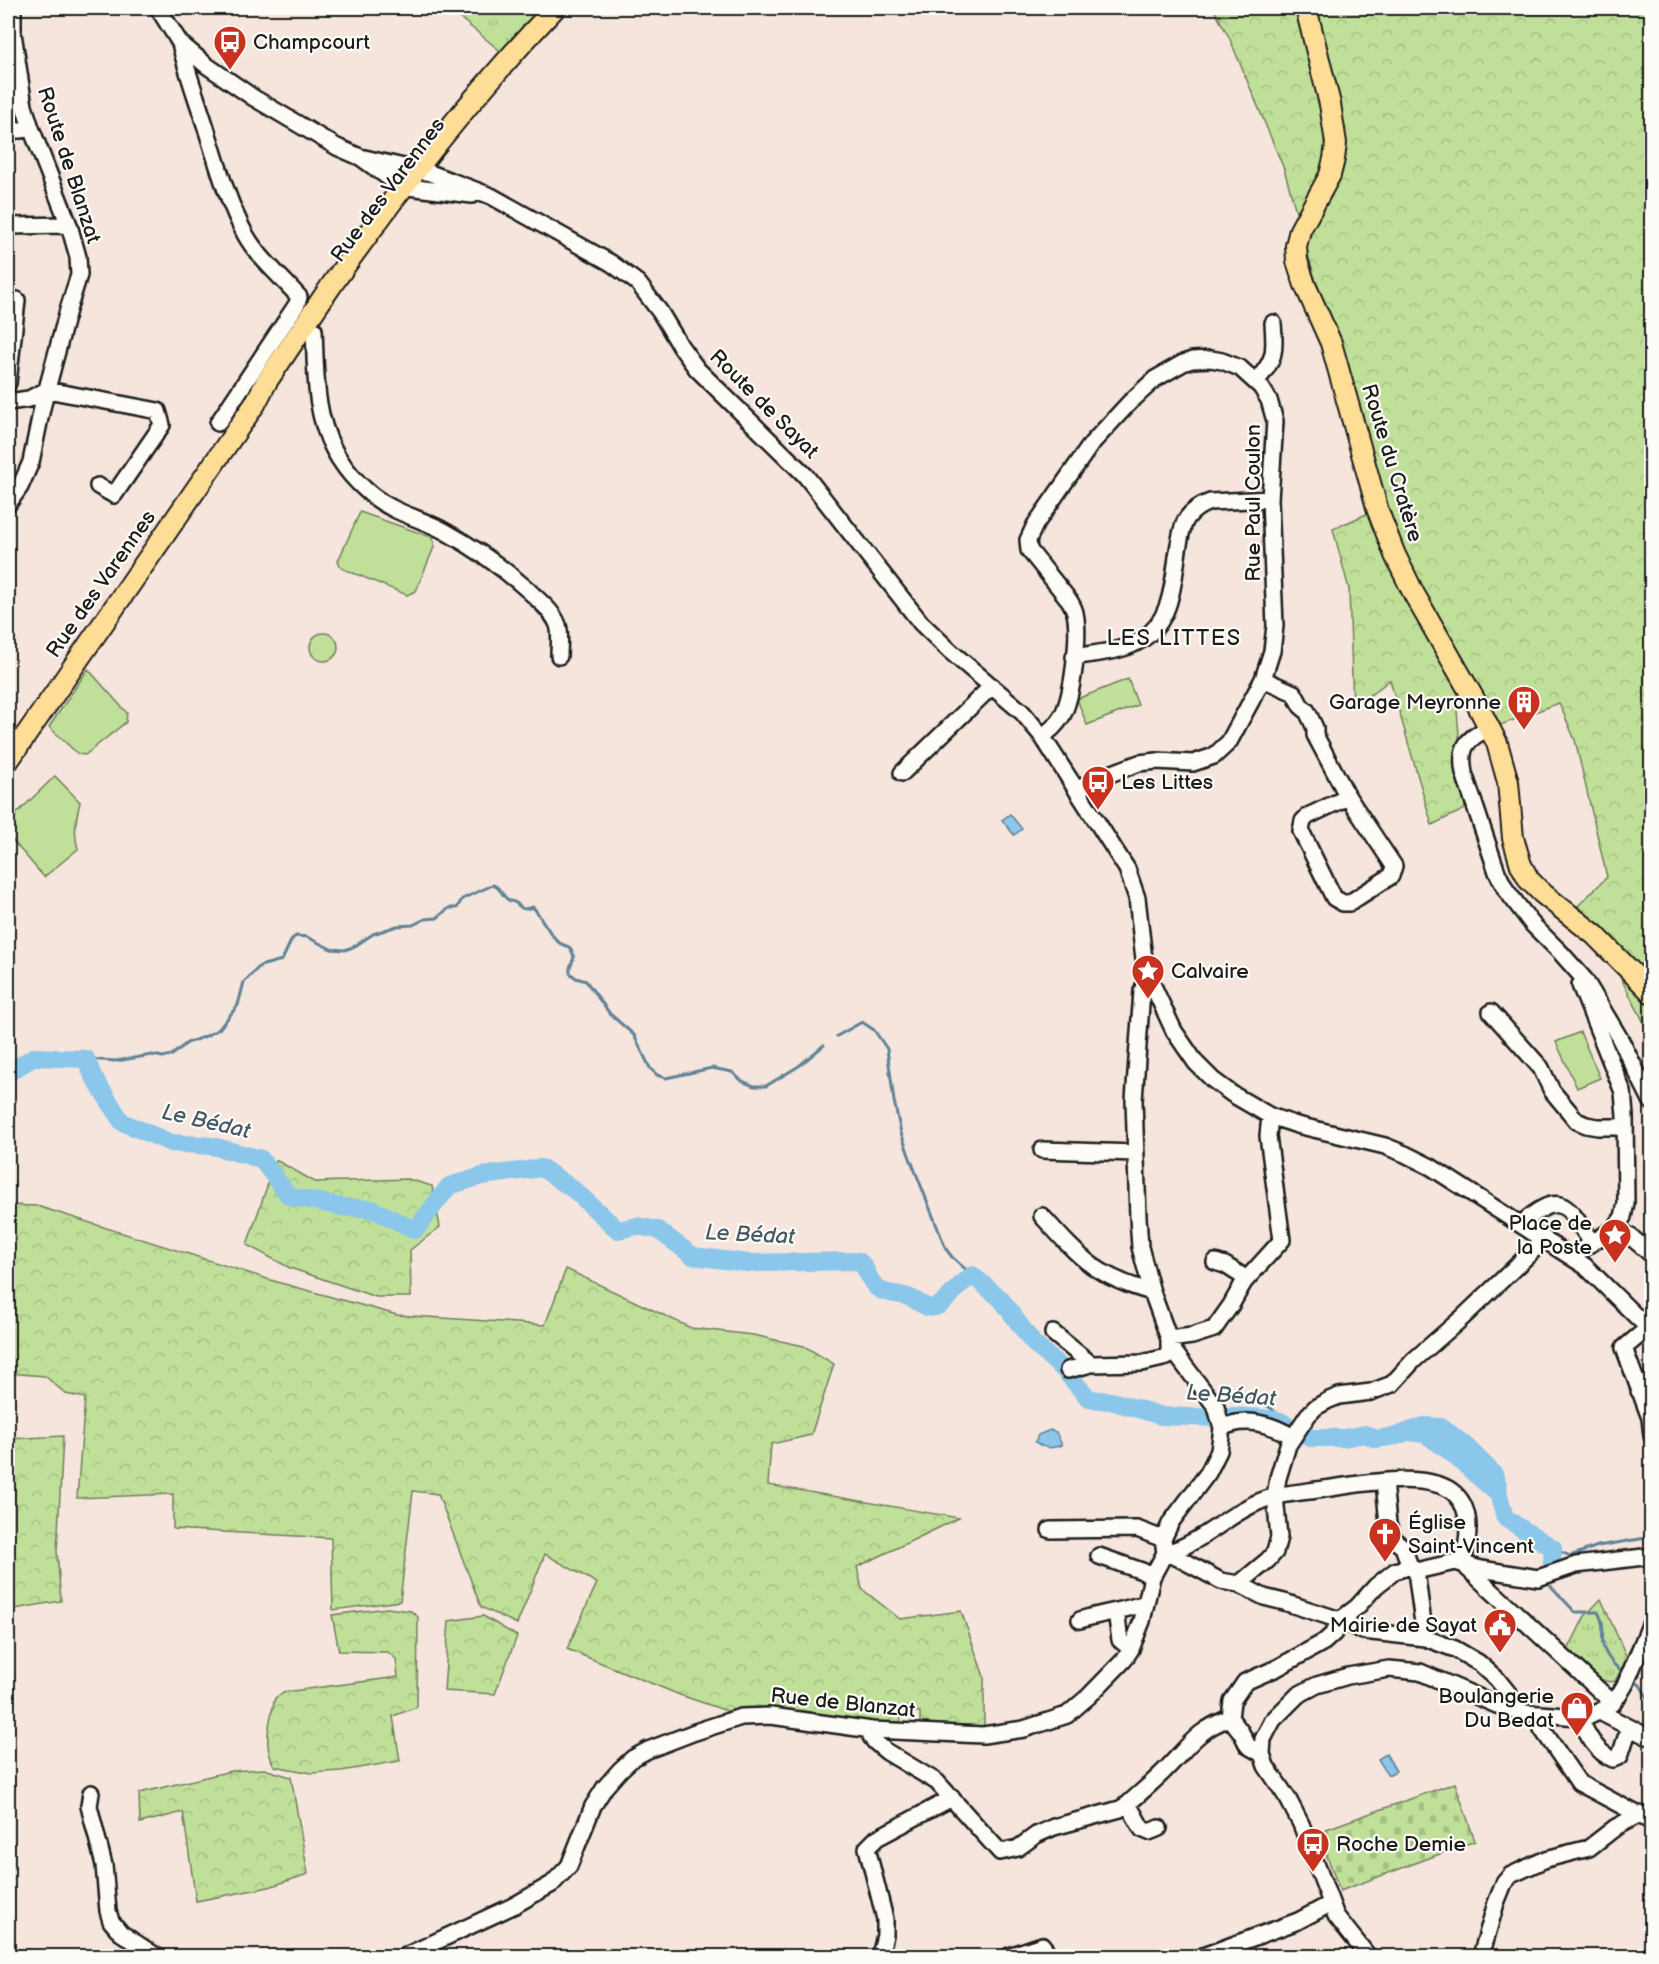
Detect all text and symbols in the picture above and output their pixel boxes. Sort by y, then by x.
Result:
bus stop icon: Champcourt [212,24,248,71]
place label: Champcourt [253,30,370,55]
street label: Route de Blanzat [32,84,106,247]
street label: Rue des Varennes [326,113,450,267]
street label: Route de Sayat [704,344,824,464]
street label: Route du Cratère [1356,381,1428,545]
street label: Rue Paul Coulon [1241,424,1266,582]
street label: Rue des Varennes [41,506,161,662]
district label: LES LITTES [1106,625,1242,652]
building icon: Garage Meyronne [1506,684,1542,731]
place label: Garage Meyronne [1329,690,1501,715]
bus stop icon: Les Littes [1080,764,1116,811]
place label: Les Littes [1121,770,1213,795]
place icon: Calvaire [1130,953,1166,1000]
place label: Calvaire [1171,959,1249,984]
water label: Le Bédat [159,1099,254,1146]
place label: Place de la Poste [1509,1211,1592,1260]
place icon: Place de la Poste [1597,1217,1633,1264]
water label: Le Bédat [704,1219,797,1251]
water label: Le Bédat [1185,1379,1278,1413]
place label: Église Saint-Vincent [1408,1510,1535,1559]
church icon: Église Saint-Vincent [1367,1516,1403,1563]
public building icon: Mairie de Sayat [1482,1607,1518,1654]
place label: Mairie de Sayat [1330,1613,1478,1638]
street label: Rue de Blanzat [769,1683,917,1723]
place label: Boulangerie Du Bedat [1438,1684,1555,1733]
shop icon: Boulangerie Du Bedat [1559,1690,1595,1737]
bus stop icon: Roche Demie [1295,1826,1331,1873]
place label: Roche Demie [1336,1832,1466,1857]

